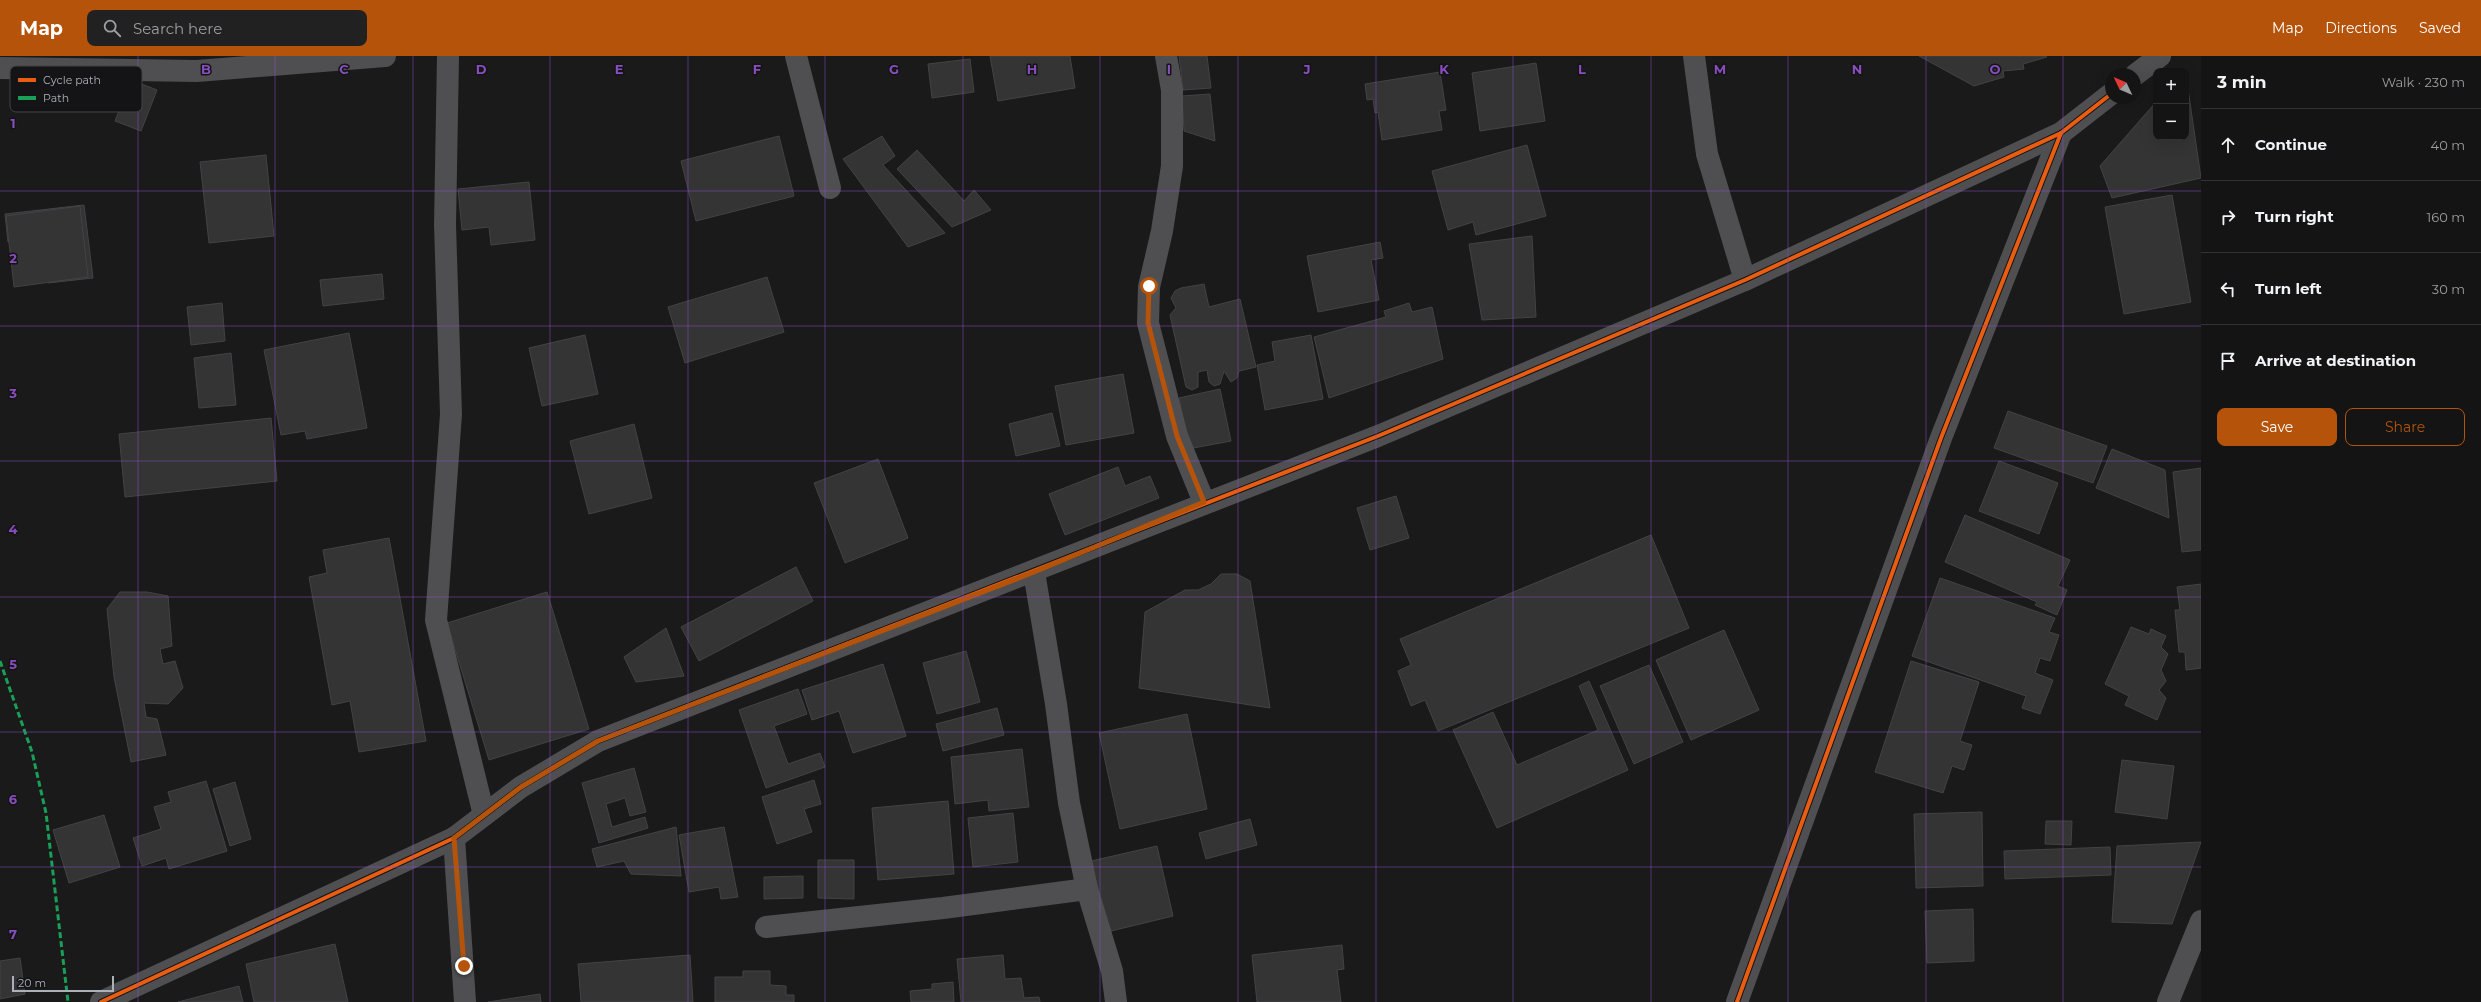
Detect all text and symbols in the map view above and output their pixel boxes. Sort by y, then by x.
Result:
search box [87,10,367,46]
text: Map [20,17,63,40]
icon: search [101,17,123,39]
text: Search here [133,19,222,38]
text: Map [2272,19,2303,37]
text: Directions [2325,19,2397,37]
text: Saved [2419,19,2461,37]
text: B [201,61,211,77]
text: C [339,61,349,77]
text: D [476,61,487,77]
text: E [615,61,624,77]
text: F [753,61,761,77]
text: G [889,61,899,77]
text: H [1027,61,1037,77]
text: I [1167,61,1171,77]
text: J [1302,61,1311,77]
text: K [1439,61,1449,77]
text: L [1578,61,1586,77]
text: M [1714,61,1726,77]
text: N [1852,61,1862,77]
text: O [1990,61,2001,77]
legend [10,66,142,112]
north arrow [2105,68,2141,104]
map controls [2153,68,2189,140]
button: + [2153,68,2189,104]
text: 3 min [2217,72,2267,92]
text: Cycle path [43,73,101,87]
text: Walk · 230 m [2382,74,2465,90]
text: Path [43,91,69,105]
button: − [2153,104,2189,140]
text: 1 [10,115,16,131]
icon: ahead [2217,134,2239,156]
text: Continue [2255,135,2327,154]
text: 40 m [2431,137,2465,153]
icon: right [2217,206,2239,228]
text: Turn right [2255,207,2334,226]
text: 160 m [2427,209,2465,225]
text: 2 [9,250,17,266]
route start [1140,277,1158,295]
icon: left [2217,278,2239,300]
text: Turn left [2255,279,2322,298]
text: 30 m [2432,281,2465,297]
icon: arrive [2217,350,2239,372]
text: Arrive at destination [2255,351,2416,370]
text: 3 [8,385,17,401]
button: Save [2217,408,2337,446]
button: Share [2345,408,2465,446]
text: 4 [9,521,18,537]
text: 5 [9,656,17,672]
text: 6 [9,791,18,807]
text: 7 [9,926,17,942]
route end [455,957,473,975]
scale bar [12,974,114,993]
text: 20 m [18,976,46,990]

